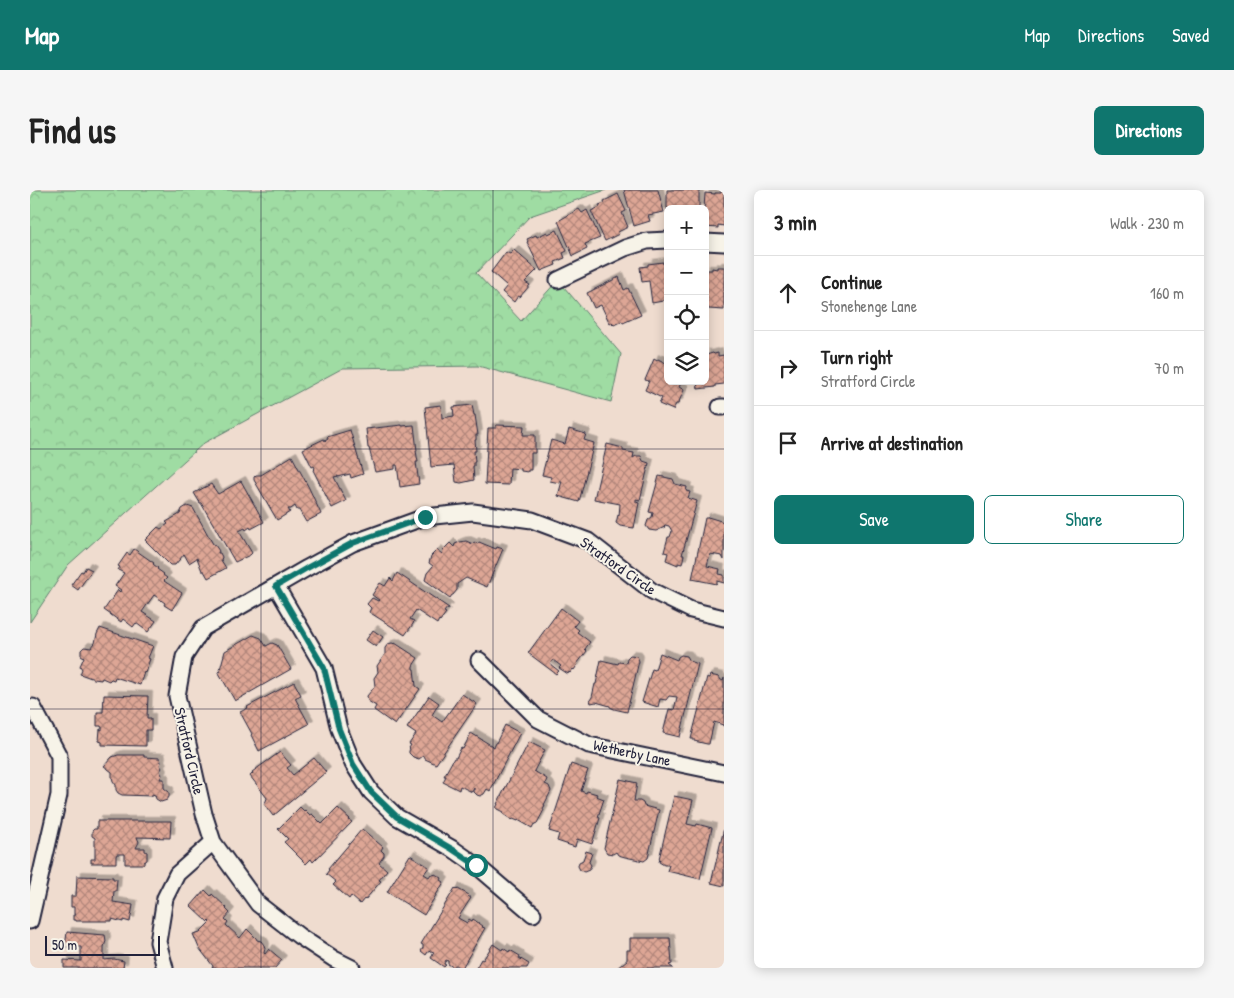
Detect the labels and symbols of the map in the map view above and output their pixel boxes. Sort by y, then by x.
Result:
route end [414,506,437,529]
street label: Stratford Circle [576,532,661,600]
street label: Stratford Circle [169,705,210,796]
street label: Wetherby Lane [591,734,673,771]
route start [465,854,488,877]
scale bar [45,933,160,956]

